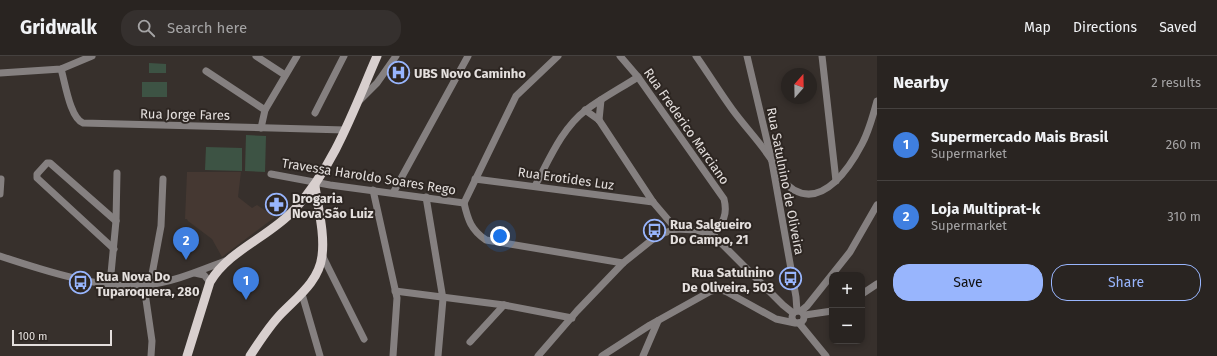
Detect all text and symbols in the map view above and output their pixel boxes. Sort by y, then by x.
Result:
search box [121,10,401,46]
text: Gridwalk [20,16,97,39]
icon: search [135,17,157,39]
text: Search here [167,19,247,37]
text: Map [1024,19,1051,36]
text: Directions [1073,19,1137,36]
text: Saved [1159,19,1197,36]
hospital icon: UBS Novo Caminho [386,60,412,86]
street label: Rua Frederico Marciano [641,65,732,187]
place label: UBS Novo Caminho [414,66,526,81]
north arrow [781,68,817,104]
text: Nearby [893,72,948,93]
text: 2 results [1151,75,1201,90]
street label: Rua Jorge Fares [140,106,230,123]
street label: Rua Satulnino de Oliveira [764,106,807,256]
text: Supermercado Mais Brasil [931,128,1108,146]
text: 1 [903,137,909,152]
text: 260 m [1166,137,1201,152]
text: Supermarket [931,146,1007,161]
street label: Travessa Haroldo Soares Rego [281,155,457,198]
street label: Rua Erotides Luz [517,164,615,193]
place label: Drogaria Nova São Luiz [292,191,374,221]
pharmacy icon: Drogaria Nova São Luiz [263,192,289,218]
text: Loja Multiprat-k [931,200,1040,218]
text: 2 [903,209,909,224]
text: 310 m [1167,209,1201,224]
place label: Rua Salgueiro Do Campo, 21 [670,217,752,247]
bus stop icon: Rua Salgueiro Do Campo, 21 [642,218,668,244]
text: Supermarket [931,218,1007,233]
your location [490,226,510,246]
pin: 2 [173,227,199,260]
button: Save [893,264,1043,301]
button: Share [1051,264,1201,301]
place label: Rua Satulnino De Oliveira, 503 [682,265,774,295]
bus stop icon: Rua Satulnino De Oliveira, 503 [777,266,803,292]
pin: 1 [233,267,259,300]
place label: Rua Nova Do Tuparoquera, 280 [96,269,200,299]
bus stop icon: Rua Nova Do Tuparoquera, 280 [68,270,94,296]
map controls [829,272,865,344]
button: + [829,272,865,308]
button: − [829,308,865,344]
scale bar [12,328,112,347]
text: 100 m [18,330,47,343]

